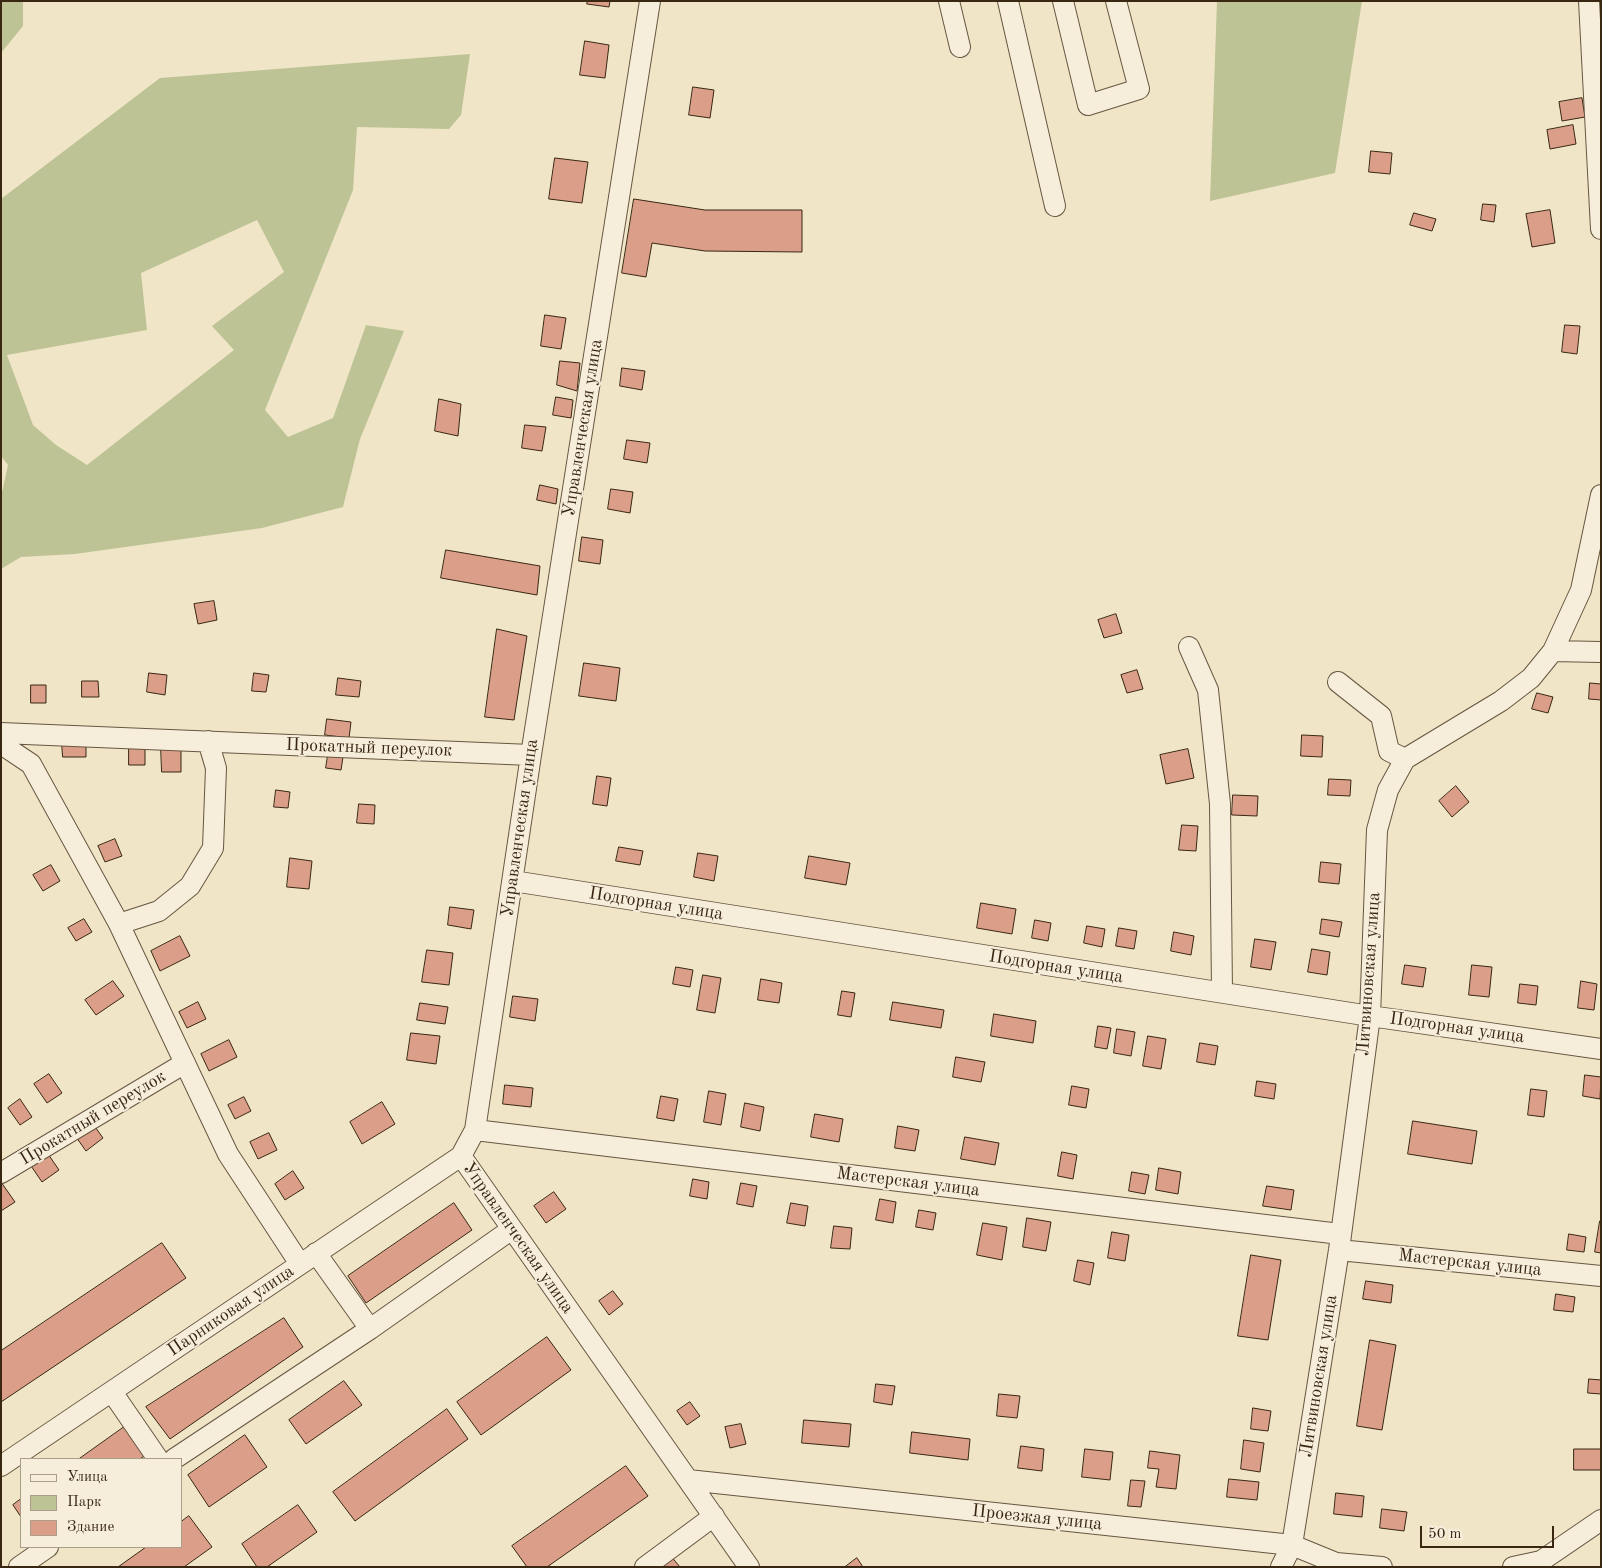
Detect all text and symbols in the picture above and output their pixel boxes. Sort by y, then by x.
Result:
street label: Управленческая улица [558,338,608,518]
street label: Прокатный переулок [285,734,453,762]
street label: Управленческая улица [497,737,543,919]
street label: Подгорная улица [587,883,725,925]
street label: Литвиновская улица [1353,891,1385,1057]
street label: Подгорная улица [987,946,1125,988]
street label: Подгорная улица [1388,1008,1526,1048]
street label: Прокатный переулок [16,1066,170,1170]
street label: Управленческая улица [458,1158,578,1318]
street label: Мастерская улица [835,1162,981,1202]
street label: Мастерская улица [1397,1245,1543,1281]
street label: Парниковая улица [164,1261,298,1361]
street label: Литвиновская улица [1295,1293,1343,1459]
legend [20,1458,182,1548]
text: Улица [67,1470,108,1485]
text: Парк [67,1495,102,1510]
street label: Проезжая улица [971,1500,1103,1536]
scale bar [1422,1516,1556,1548]
text: Здание [67,1520,114,1535]
text: 50 m [1428,1527,1462,1542]

